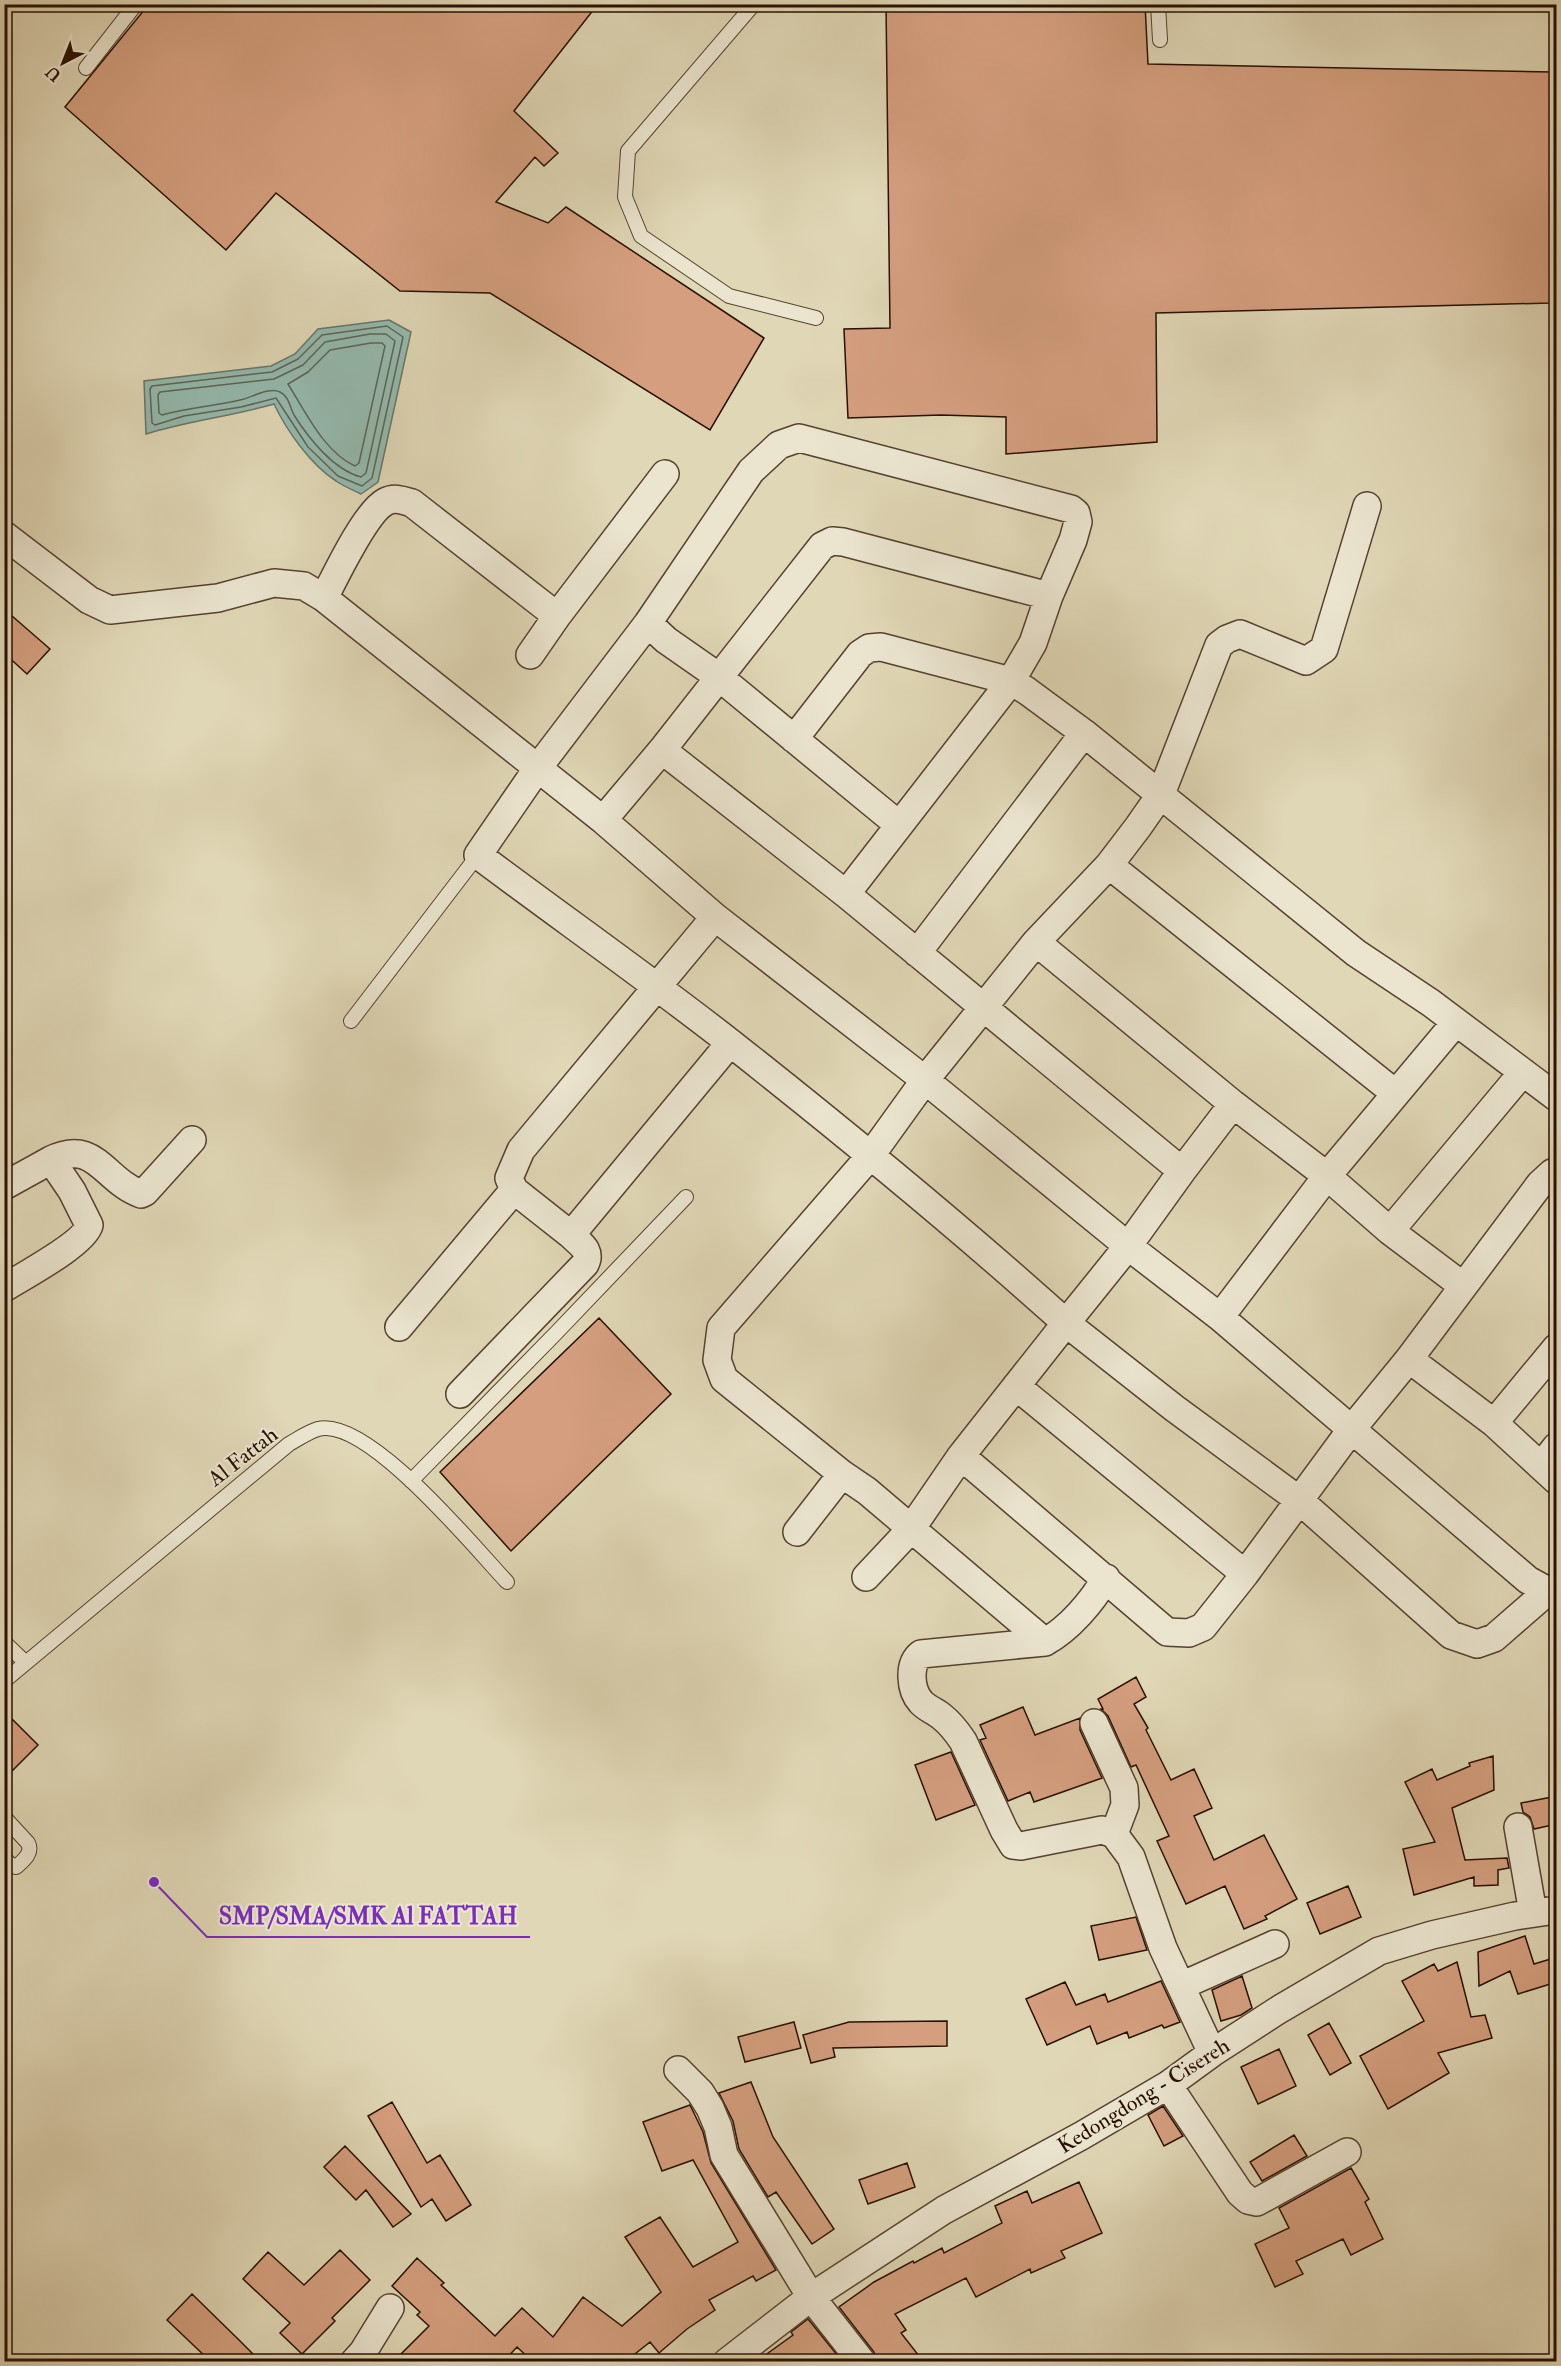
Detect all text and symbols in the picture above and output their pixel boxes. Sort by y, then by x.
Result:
north arrow [33,33,93,93]
text: U [42,61,65,85]
street label: Al Fattah [201,1420,284,1493]
callout: SMP/SMA/SMK Al FATTAH [207,1895,530,1937]
text: SMP/SMA/SMK Al FATTAH [219,1901,518,1932]
street label: Kedongdong - Cisereh [1052,2031,1235,2160]

